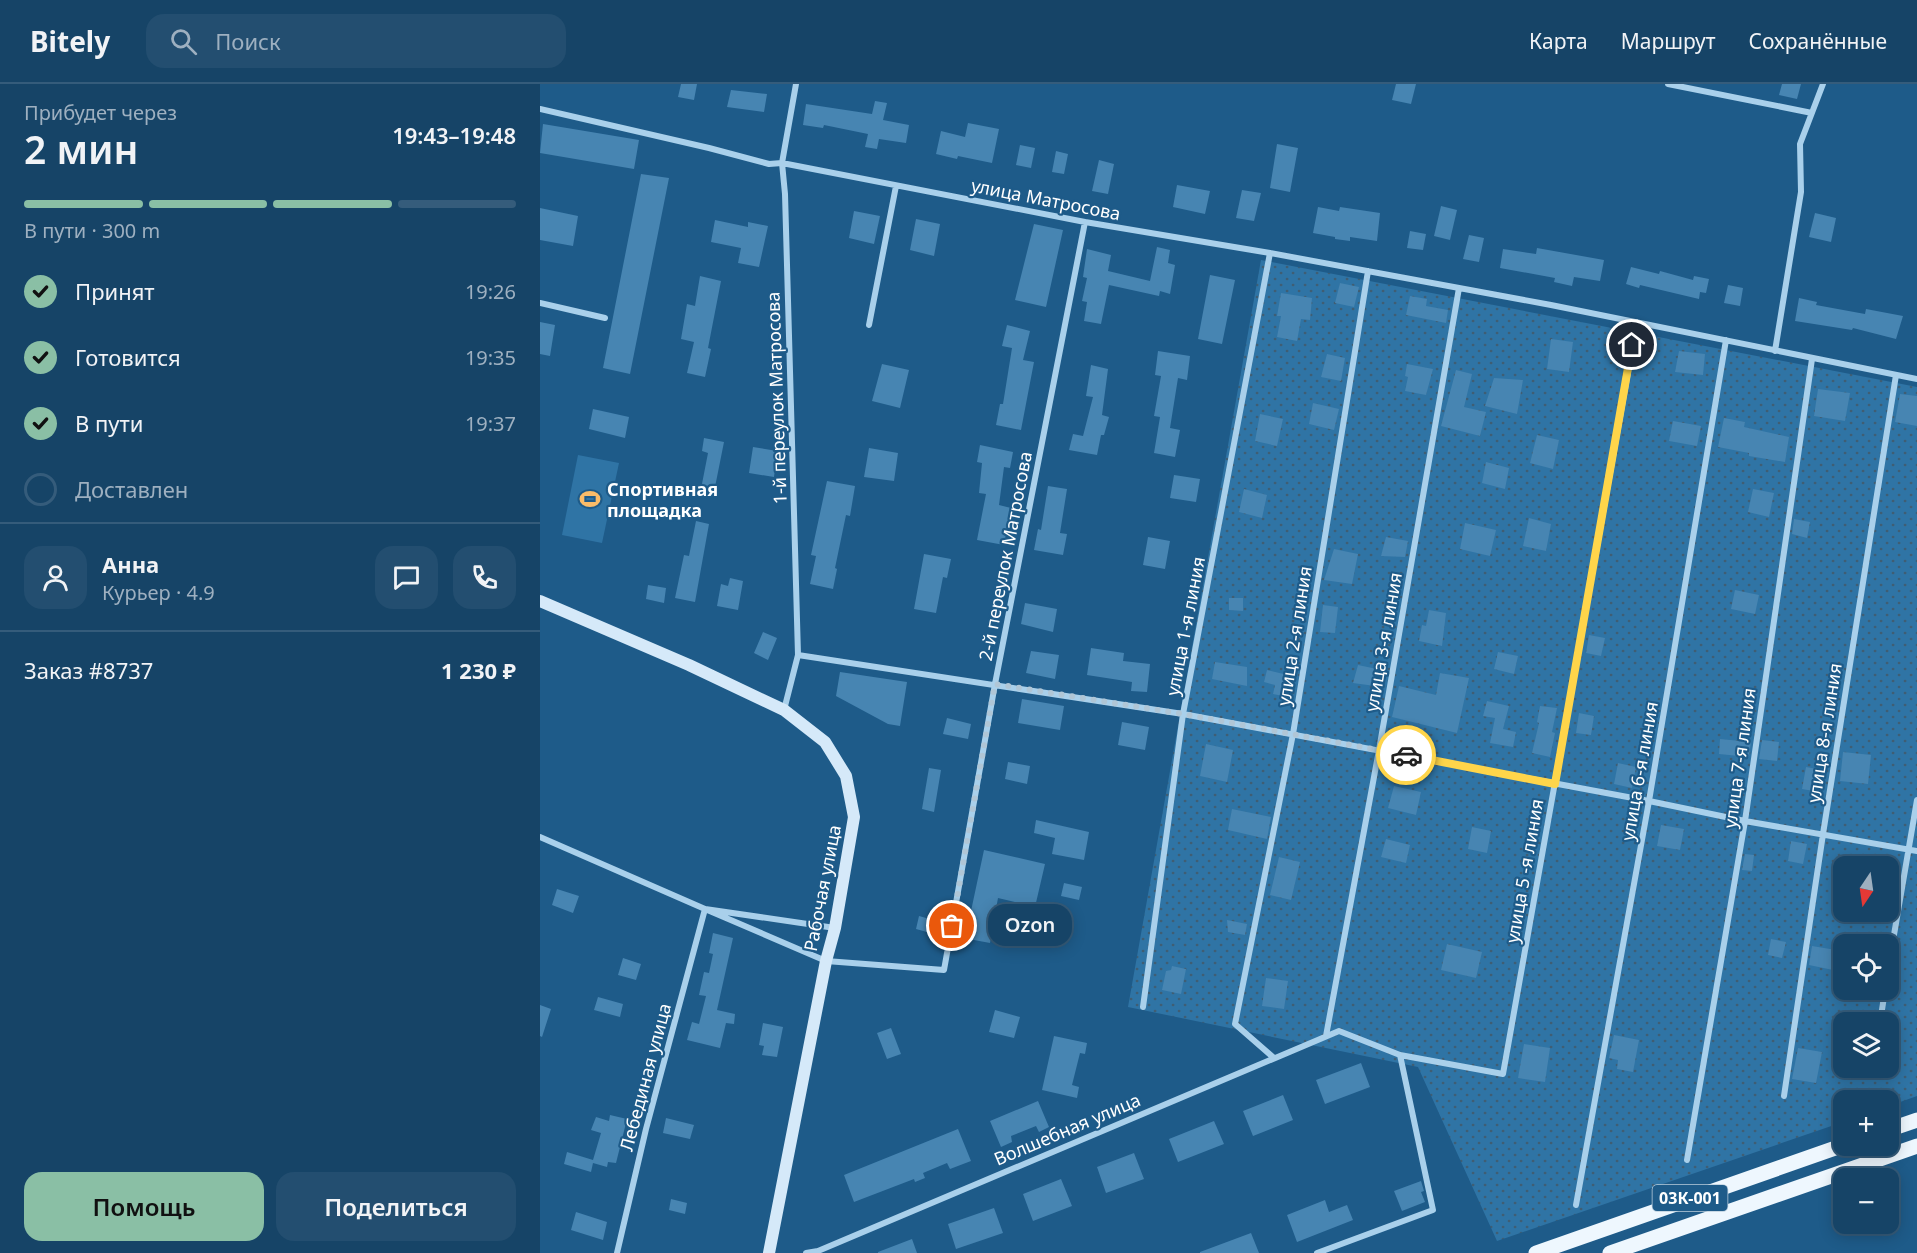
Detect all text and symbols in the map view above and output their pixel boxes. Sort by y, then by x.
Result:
search box [146,14,566,68]
text: Bitely [30,22,110,60]
icon: search [167,25,200,58]
text: Поиск [215,26,281,56]
text: Карта [1529,27,1588,55]
text: Маршрут [1621,27,1716,55]
text: Сохранённые [1749,27,1887,55]
text: Прибудет через [24,99,177,126]
text: 19:43–19:48 [392,120,516,150]
text: 2 мин [24,122,139,175]
street label: улица Матросова [969,173,1123,225]
text: В пути · 300 m [24,217,160,244]
icon: check [24,275,57,308]
text: Принят [75,276,155,306]
text: 19:26 [465,278,516,305]
street label: 1-й переулок Матросова [760,291,792,505]
pin [1606,319,1657,370]
icon: home [1615,328,1648,361]
icon: check [24,341,57,374]
text: Готовится [75,342,181,372]
text: 19:35 [465,344,516,371]
icon: check [24,407,57,440]
text: В пути [75,408,143,438]
text: 19:37 [465,410,516,437]
street label: 2-й переулок Матросова [973,449,1037,663]
text: Доставлен [75,474,188,504]
place label: Спортивная площадка [607,477,718,522]
sports icon: Спортивная площадка [578,487,602,511]
button: person [24,546,87,609]
button: chat [375,546,438,609]
button: phone [453,546,516,609]
text: Анна [102,549,159,579]
street label: улица 1-я линия [1160,554,1210,698]
street label: улица 2-я линия [1271,564,1317,708]
street label: улица 3-я линия [1359,570,1407,714]
text: Курьер · 4.9 [102,579,215,606]
text: Заказ #8737 [24,655,153,685]
text: 1 230 ₽ [441,655,516,685]
street label: улица 8-я линия [1801,661,1847,805]
street label: улица 7-я линия [1717,686,1761,830]
street label: улица 6-я линия [1615,699,1663,843]
courier [1376,725,1436,785]
icon: car [1390,739,1423,772]
street label: улица 5 -я линия [1500,797,1548,945]
street label: Рабочая улица [798,823,846,953]
north arrow [1833,856,1899,922]
map controls [1833,856,1899,1234]
pin [926,900,977,951]
callout: Ozon [988,905,1072,947]
icon: bag [935,909,968,942]
text: Ozon [1005,911,1055,938]
button: locate [1833,934,1899,1000]
street label: Лебединая улица [614,1000,676,1154]
button: layers [1833,1012,1899,1078]
street label: Волшебная улица [990,1087,1144,1171]
button: + [1833,1090,1899,1156]
button: − [1833,1168,1899,1234]
button: Помощь [24,1172,264,1241]
button: Поделиться [276,1172,516,1241]
road number: 03К-001 [1652,1185,1728,1211]

